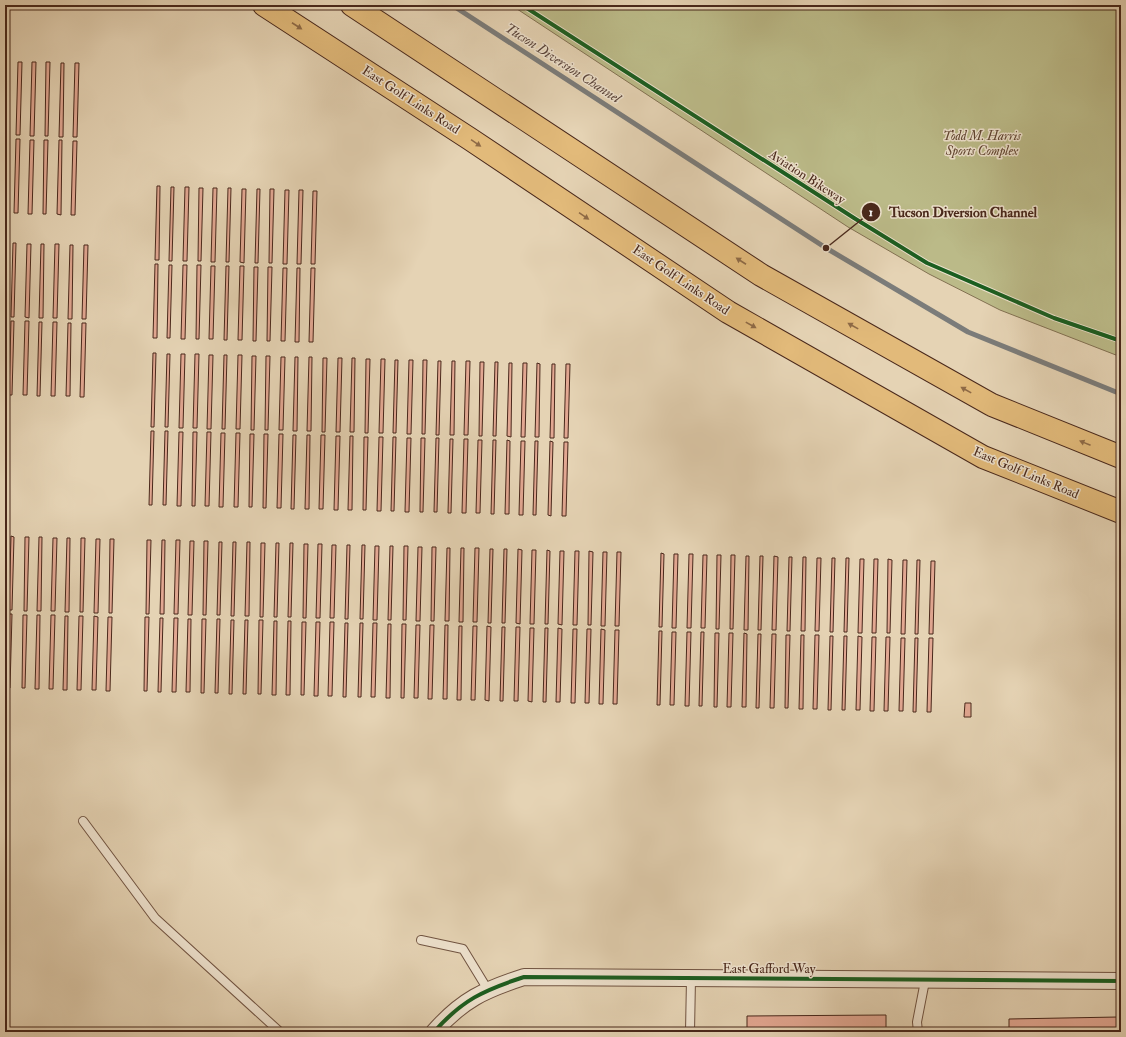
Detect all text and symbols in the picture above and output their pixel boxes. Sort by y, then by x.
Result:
water label: Tucson Diversion Channel [502,19,625,108]
one-way arrow [292,22,302,30]
street label: East Golf Links Road [359,62,463,138]
park label: Todd M. Harris Sports Complex [943,128,1021,159]
one-way arrow [471,139,481,147]
street label: Aviation Bikeway [764,146,848,209]
callout: Tucson Diversion Channel [861,199,1045,225]
text: Tucson Diversion Channel [888,204,1037,221]
text: 1 [869,205,873,220]
one-way arrow [579,212,589,220]
street label: East Golf Links Road [629,242,733,319]
one-way arrow [735,257,746,265]
one-way arrow [745,322,757,329]
one-way arrow [847,323,859,330]
one-way arrow [960,387,972,394]
one-way arrow [1078,439,1090,445]
street label: East Golf Links Road [971,443,1082,503]
street label: East Gafford Way [723,961,816,978]

